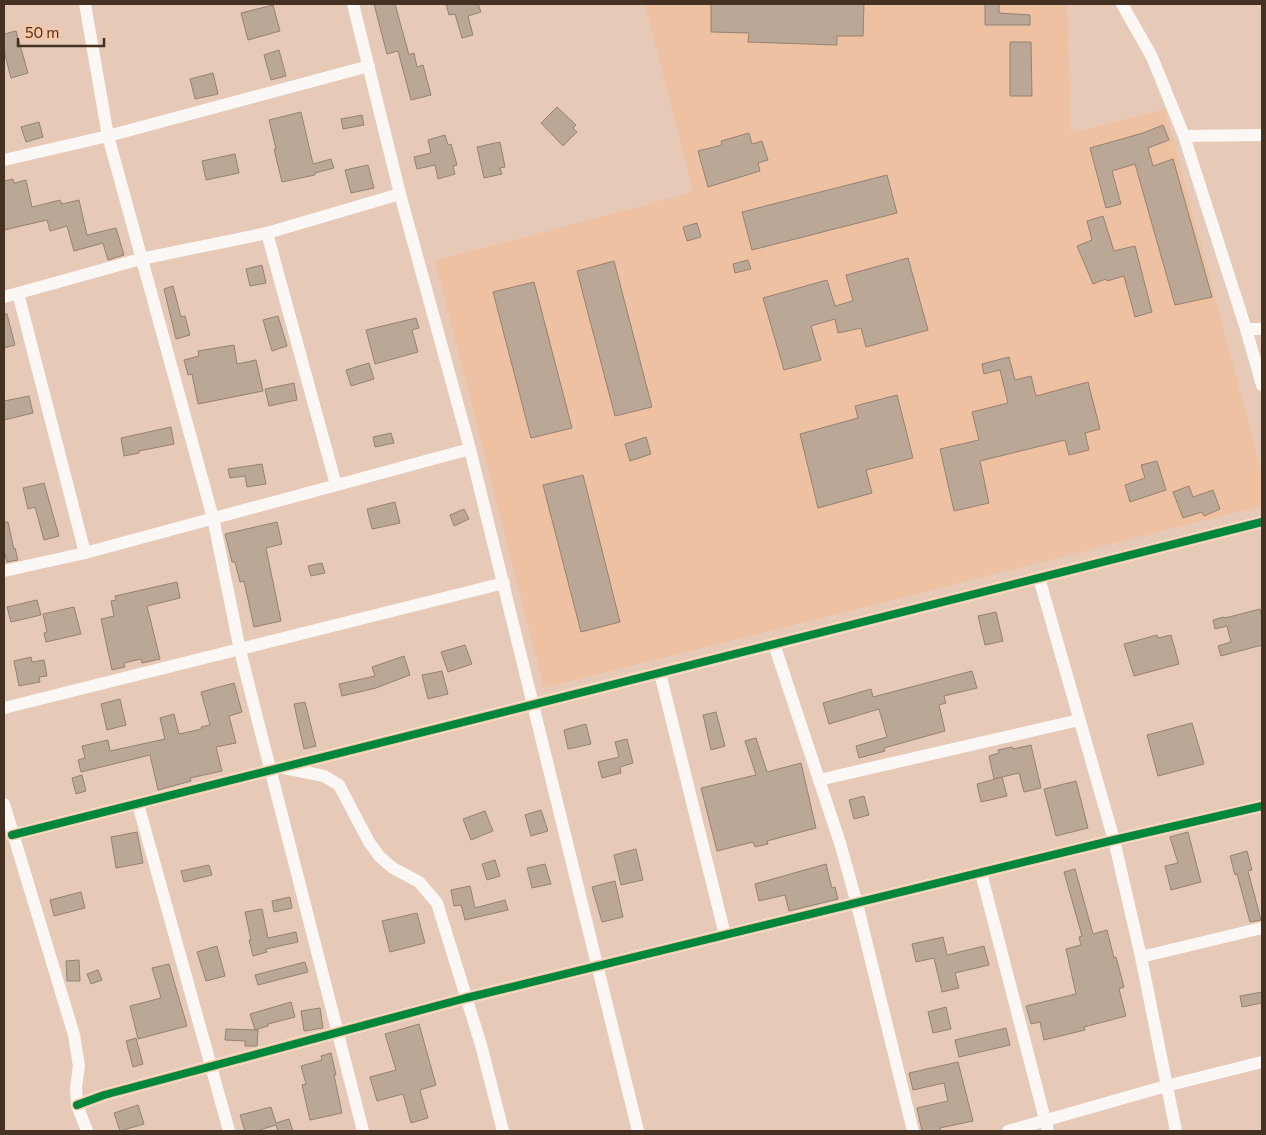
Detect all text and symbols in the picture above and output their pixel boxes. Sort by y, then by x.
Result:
scale bar [18,15,104,47]
text: 50 m [25,23,59,41]

